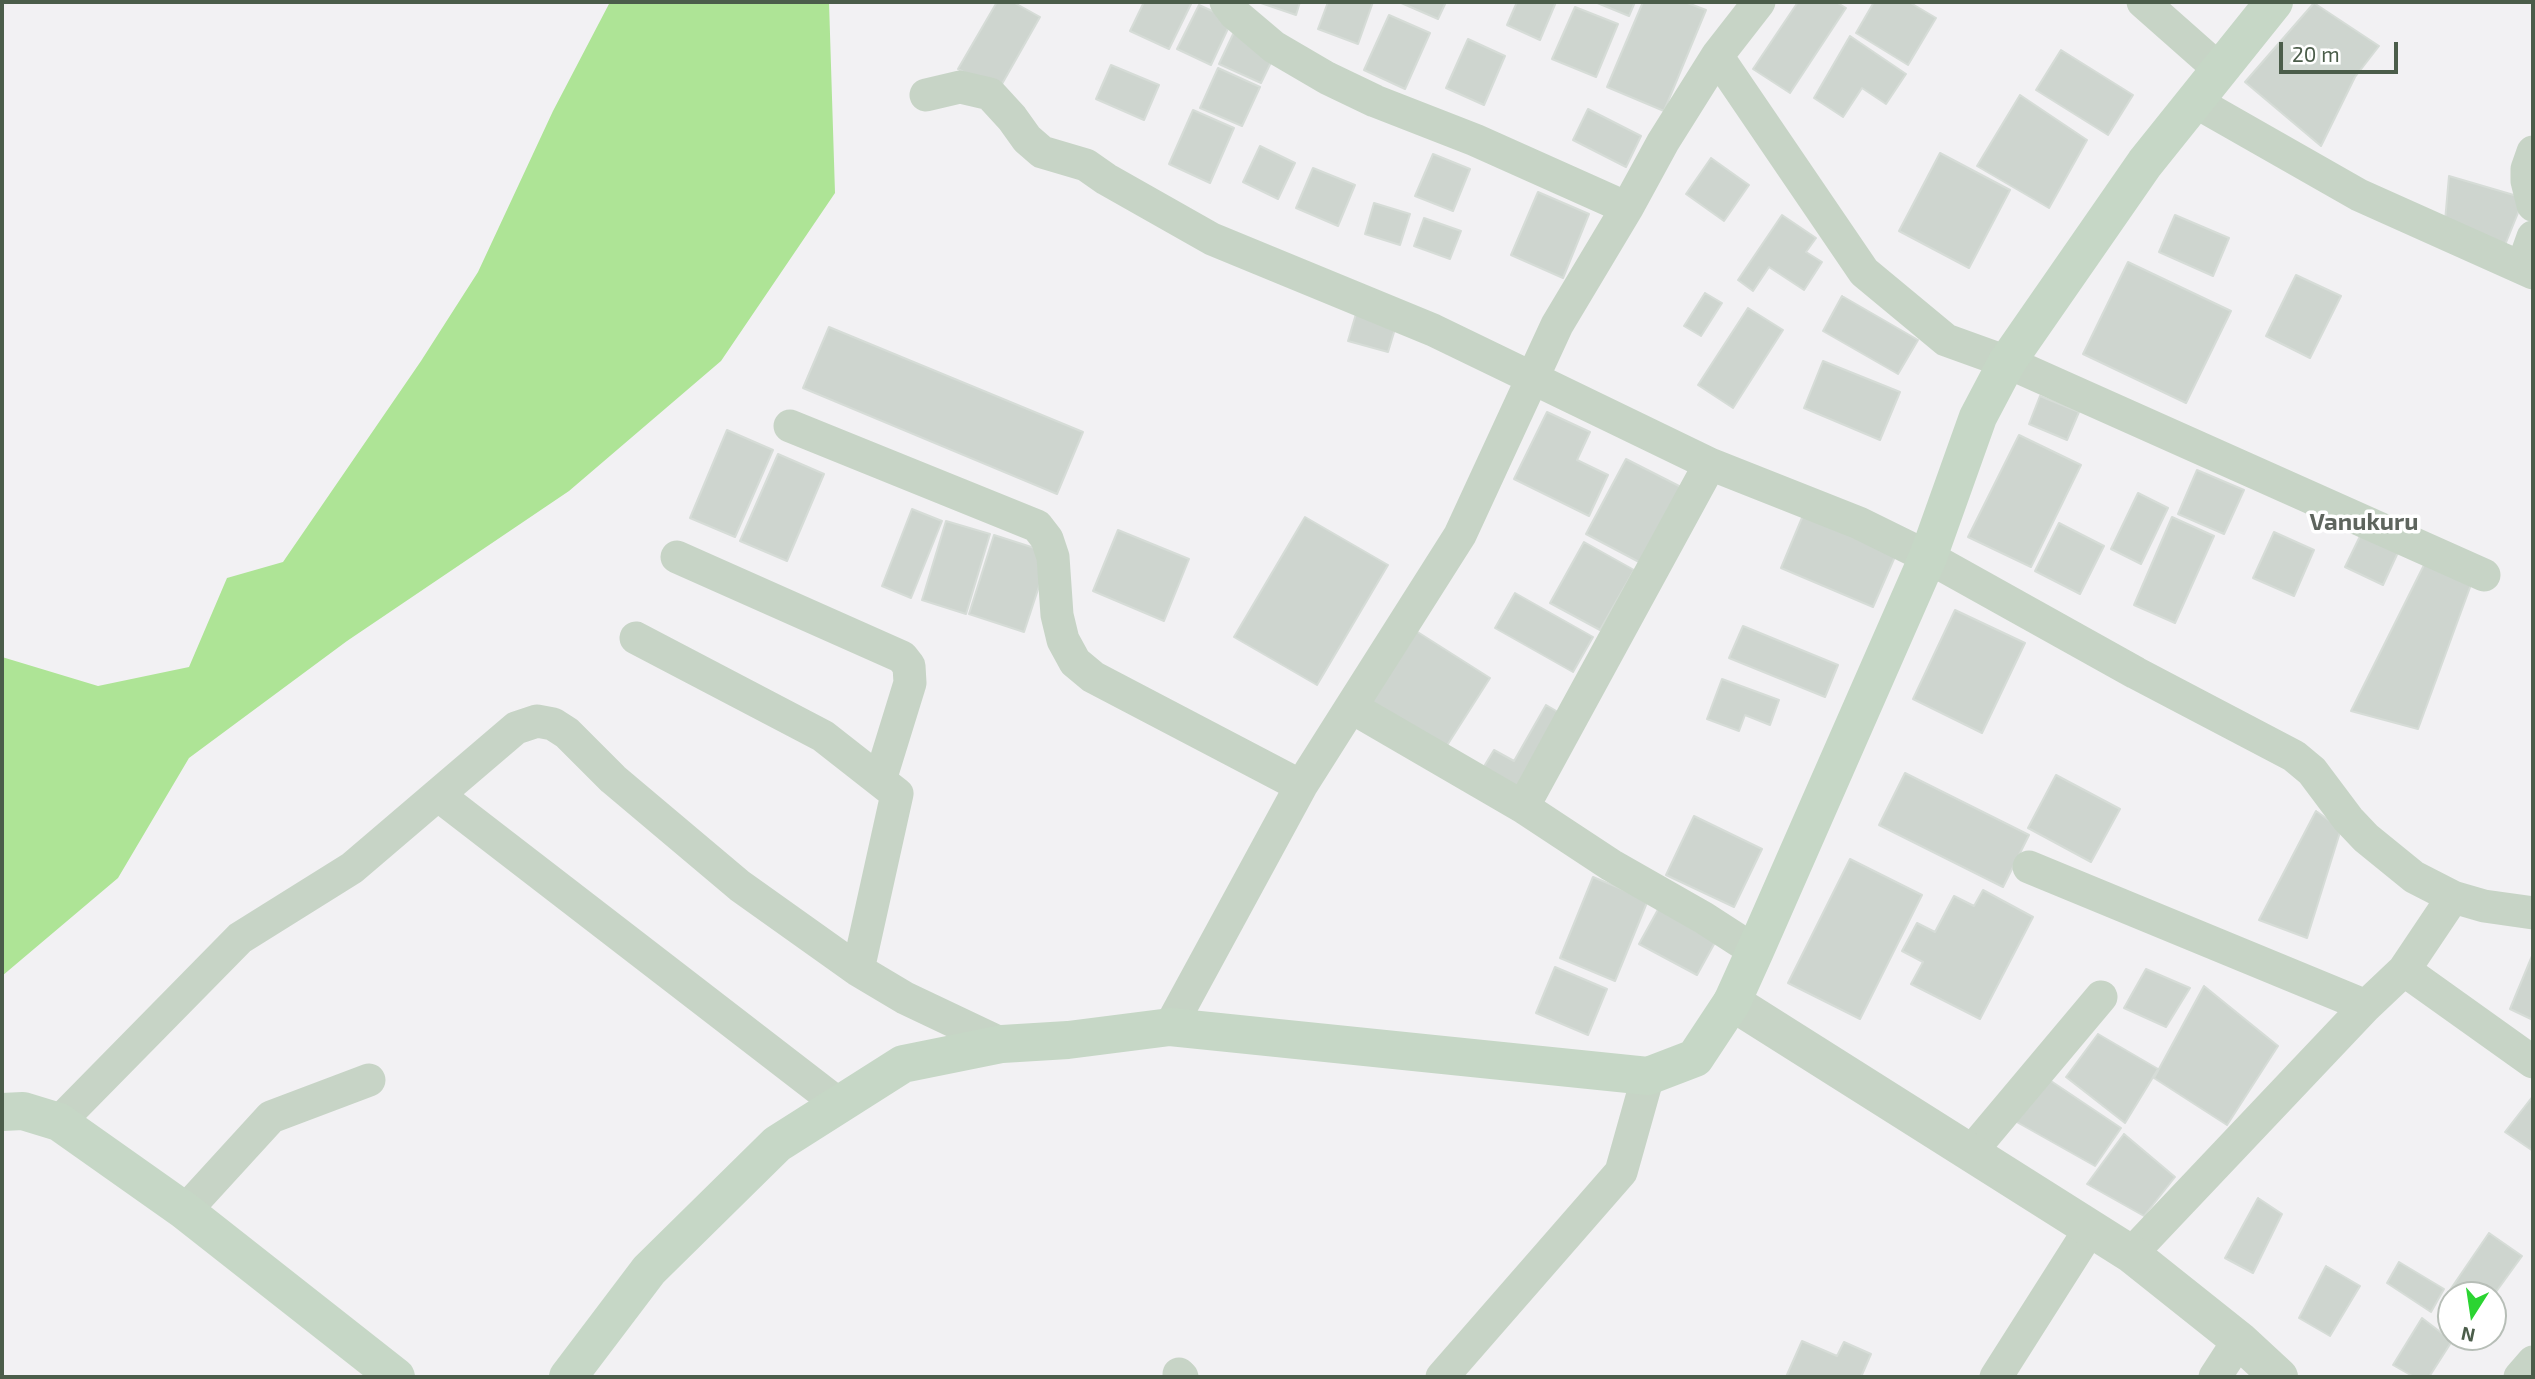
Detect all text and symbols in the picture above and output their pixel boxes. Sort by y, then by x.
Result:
scale bar [2283,28,2402,72]
text: 20 m [2292,41,2340,66]
district label: Vanukuru [2309,508,2419,536]
north arrow [2437,1281,2507,1351]
text: N [2459,1322,2477,1348]

